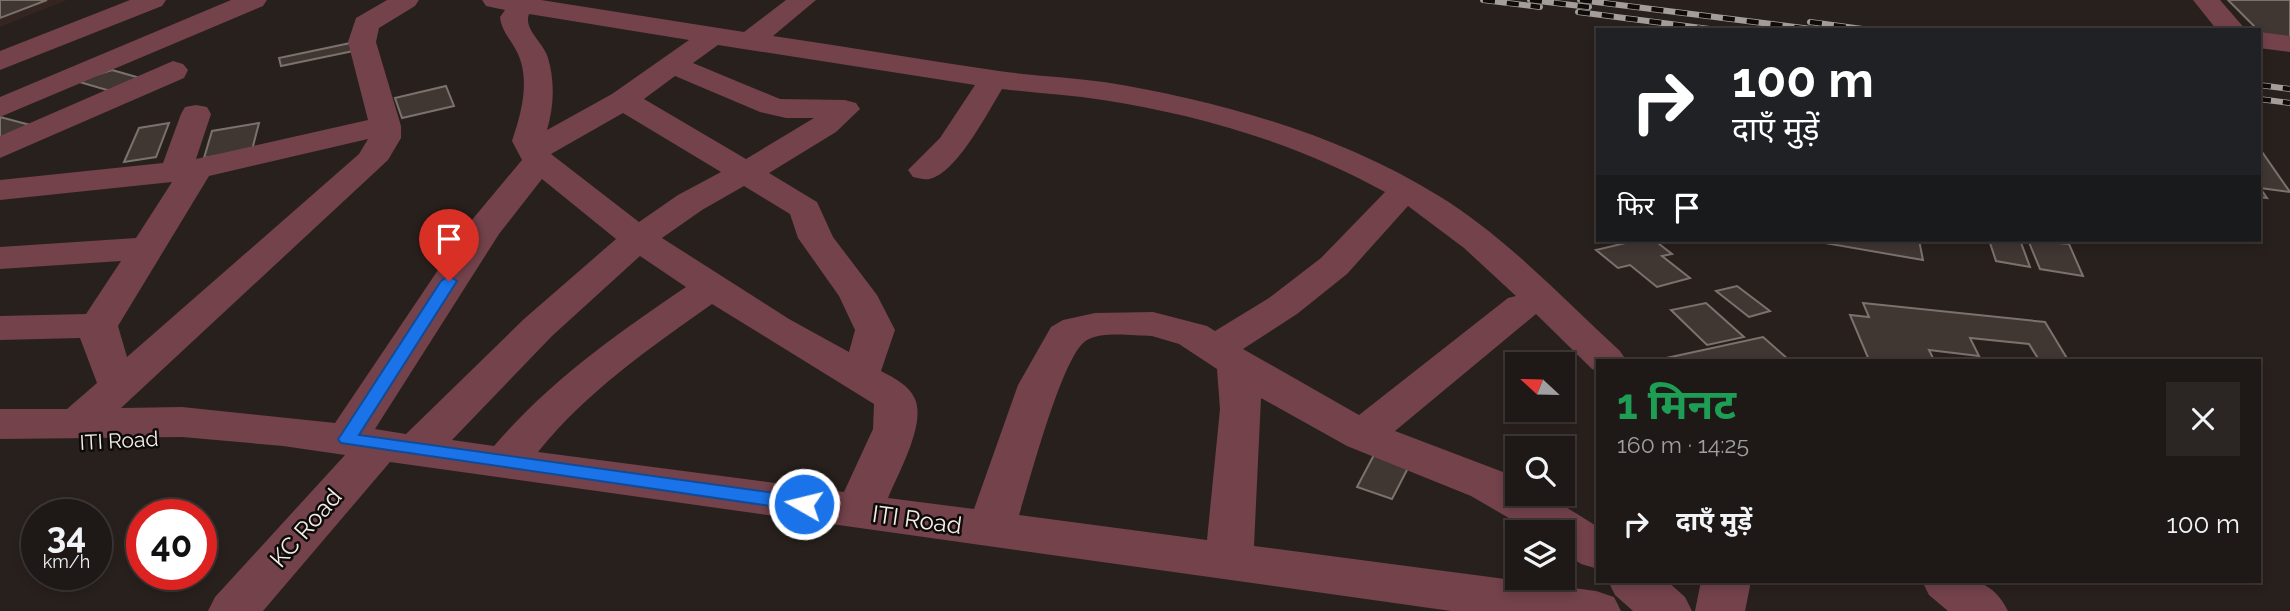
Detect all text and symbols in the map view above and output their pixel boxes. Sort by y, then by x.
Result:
text: 100 m [1732,51,1874,108]
icon: right [1617,56,1708,147]
text: दाएँ मुड़ें [1732,110,1819,147]
icon: arrive [1668,189,1706,227]
text: फिर [1617,191,1654,221]
pin [419,209,479,281]
icon: arrive [430,220,468,258]
north arrow [1505,352,1575,422]
map controls [1505,352,1575,590]
text: 1 मिनट [1617,380,1736,429]
button: close [2166,382,2240,456]
street label: ITI Road [79,426,159,455]
text: 160 m · 14:25 [1617,431,1749,458]
button: search [1505,436,1575,506]
position arrow [767,467,841,541]
street label: KC Road [264,482,348,573]
speed limit sign: 40 [126,499,217,590]
street label: ITI Road [870,499,964,540]
icon: right [1617,505,1655,543]
text: दाएँ मुड़ें [1676,506,1752,536]
text: 100 m [2167,509,2240,539]
text: 34 [47,515,86,556]
button: layers [1505,520,1575,590]
text: km/h [43,551,90,572]

